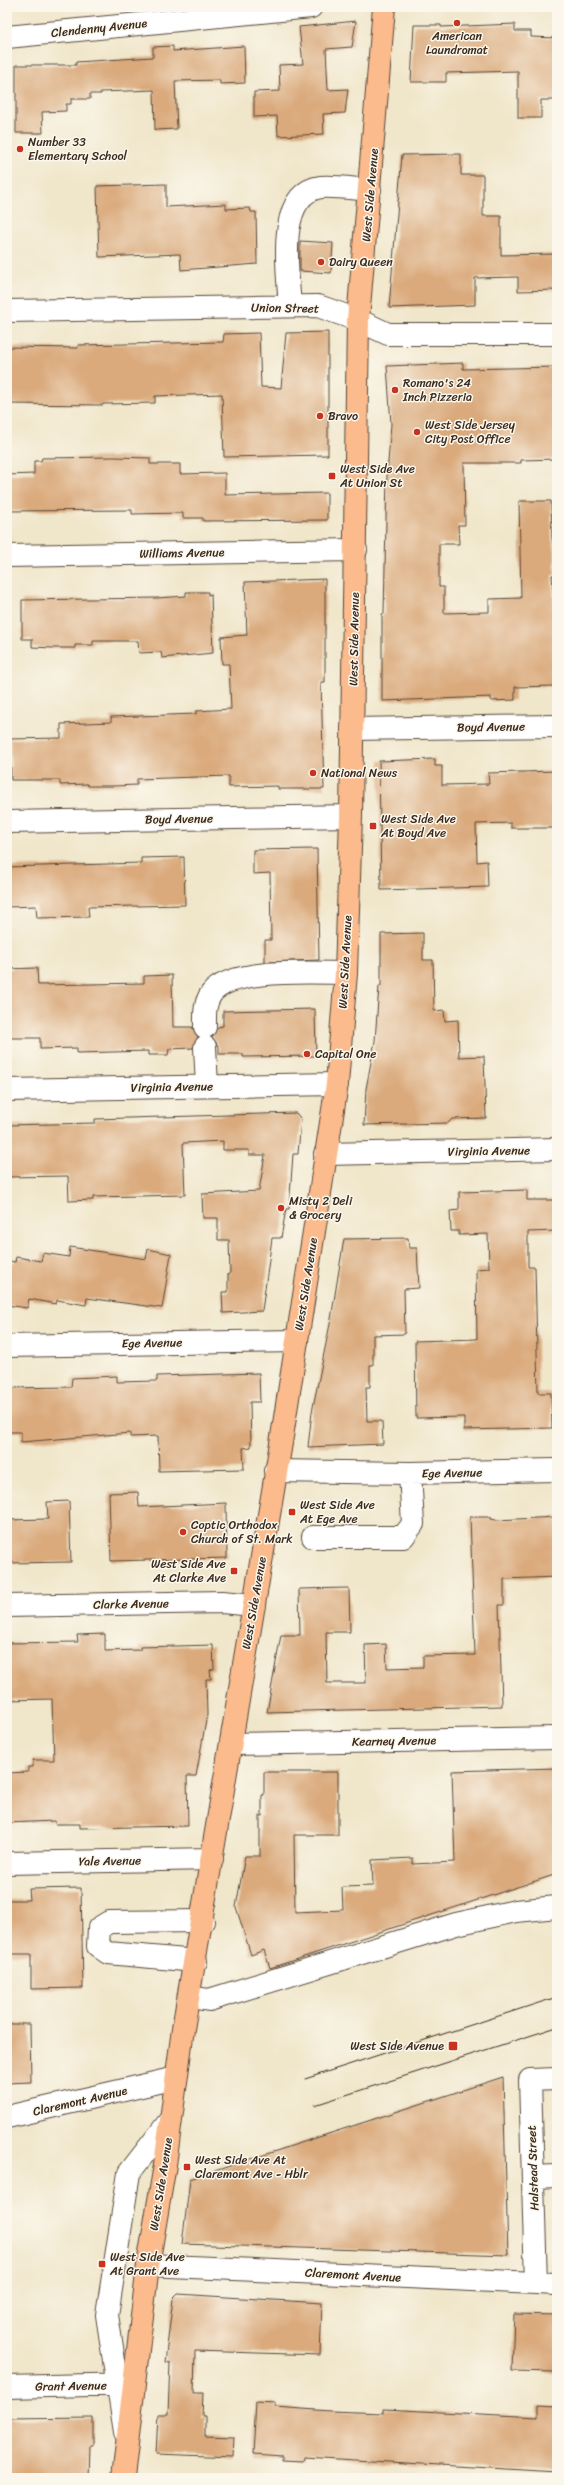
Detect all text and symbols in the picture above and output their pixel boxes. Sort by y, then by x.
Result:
street label: Clendenny Avenue [50,12,148,44]
marker: American Laundromat [452,18,462,28]
place label: American Laundromat [426,25,488,61]
place label: Number 33 Elementary School [28,131,128,167]
marker: Number 33 Elementary School [15,144,25,154]
street label: West Side Avenue [355,147,385,243]
place label: Dairy Queen [329,251,393,273]
marker: Dairy Queen [316,257,326,267]
street label: Union Street [251,296,319,320]
place label: Romano's 24 Inch Pizzeria [402,372,472,408]
marker: Romano's 24 Inch Pizzeria [390,385,400,395]
place label: Bravo [328,405,358,427]
marker: Bravo [315,411,325,421]
place label: West Side Jersey City Post Office [425,414,516,450]
marker: West Side Jersey City Post Office [412,427,422,437]
place label: West Side Ave At Union St [339,458,415,494]
marker: West Side Ave At Union St [327,471,337,481]
street label: Williams Avenue [139,541,225,565]
street label: West Side Avenue [342,592,366,686]
street label: Boyd Avenue [457,715,525,739]
place label: National News [321,762,398,784]
marker: National News [308,768,318,778]
street label: Boyd Avenue [145,807,213,831]
place label: West Side Ave At Boyd Ave [380,808,456,844]
marker: West Side Ave At Boyd Ave [368,821,378,831]
street label: West Side Avenue [332,914,358,1009]
place label: Capital One [315,1043,376,1065]
marker: Capital One [302,1049,312,1059]
street label: Virginia Avenue [131,1075,213,1099]
street label: Virginia Avenue [448,1139,530,1163]
place label: Misty 2 Deli & Grocery [289,1190,353,1226]
marker: Misty 2 Deli & Grocery [276,1203,286,1213]
street label: West Side Avenue [288,1236,324,1332]
street label: Ege Avenue [121,1331,183,1355]
street label: Ege Avenue [421,1461,483,1485]
place label: West Side Ave At Ege Ave [299,1494,375,1530]
marker: West Side Ave At Ege Ave [287,1507,297,1517]
place label: Coptic Orthodox Church of St. Mark [191,1514,293,1550]
marker: Coptic Orthodox Church of St. Mark [178,1527,188,1537]
place label: West Side Ave At Clarke Ave [151,1553,226,1589]
street label: West Side Avenue [235,1555,273,1651]
marker: West Side Ave At Clarke Ave [229,1566,239,1576]
street label: Clarke Avenue [93,1592,169,1616]
street label: Kearney Avenue [352,1729,437,1753]
street label: Yale Avenue [79,1849,141,1873]
place label: West Side Avenue [350,2035,444,2057]
marker: West Side Avenue [447,2040,459,2052]
street label: Claremont Avenue [31,2079,130,2123]
street label: Halstead Street [521,2125,545,2211]
street label: West Side Avenue [143,2136,179,2232]
place label: West Side Ave At Claremont Ave - Hblr [195,2149,309,2185]
marker: West Side Ave At Claremont Ave - Hblr [182,2162,192,2172]
place label: West Side Ave At Grant Ave [109,2246,185,2282]
marker: West Side Ave At Grant Ave [97,2259,107,2269]
street label: Claremont Avenue [304,2261,402,2289]
street label: Grant Avenue [35,2374,107,2398]

